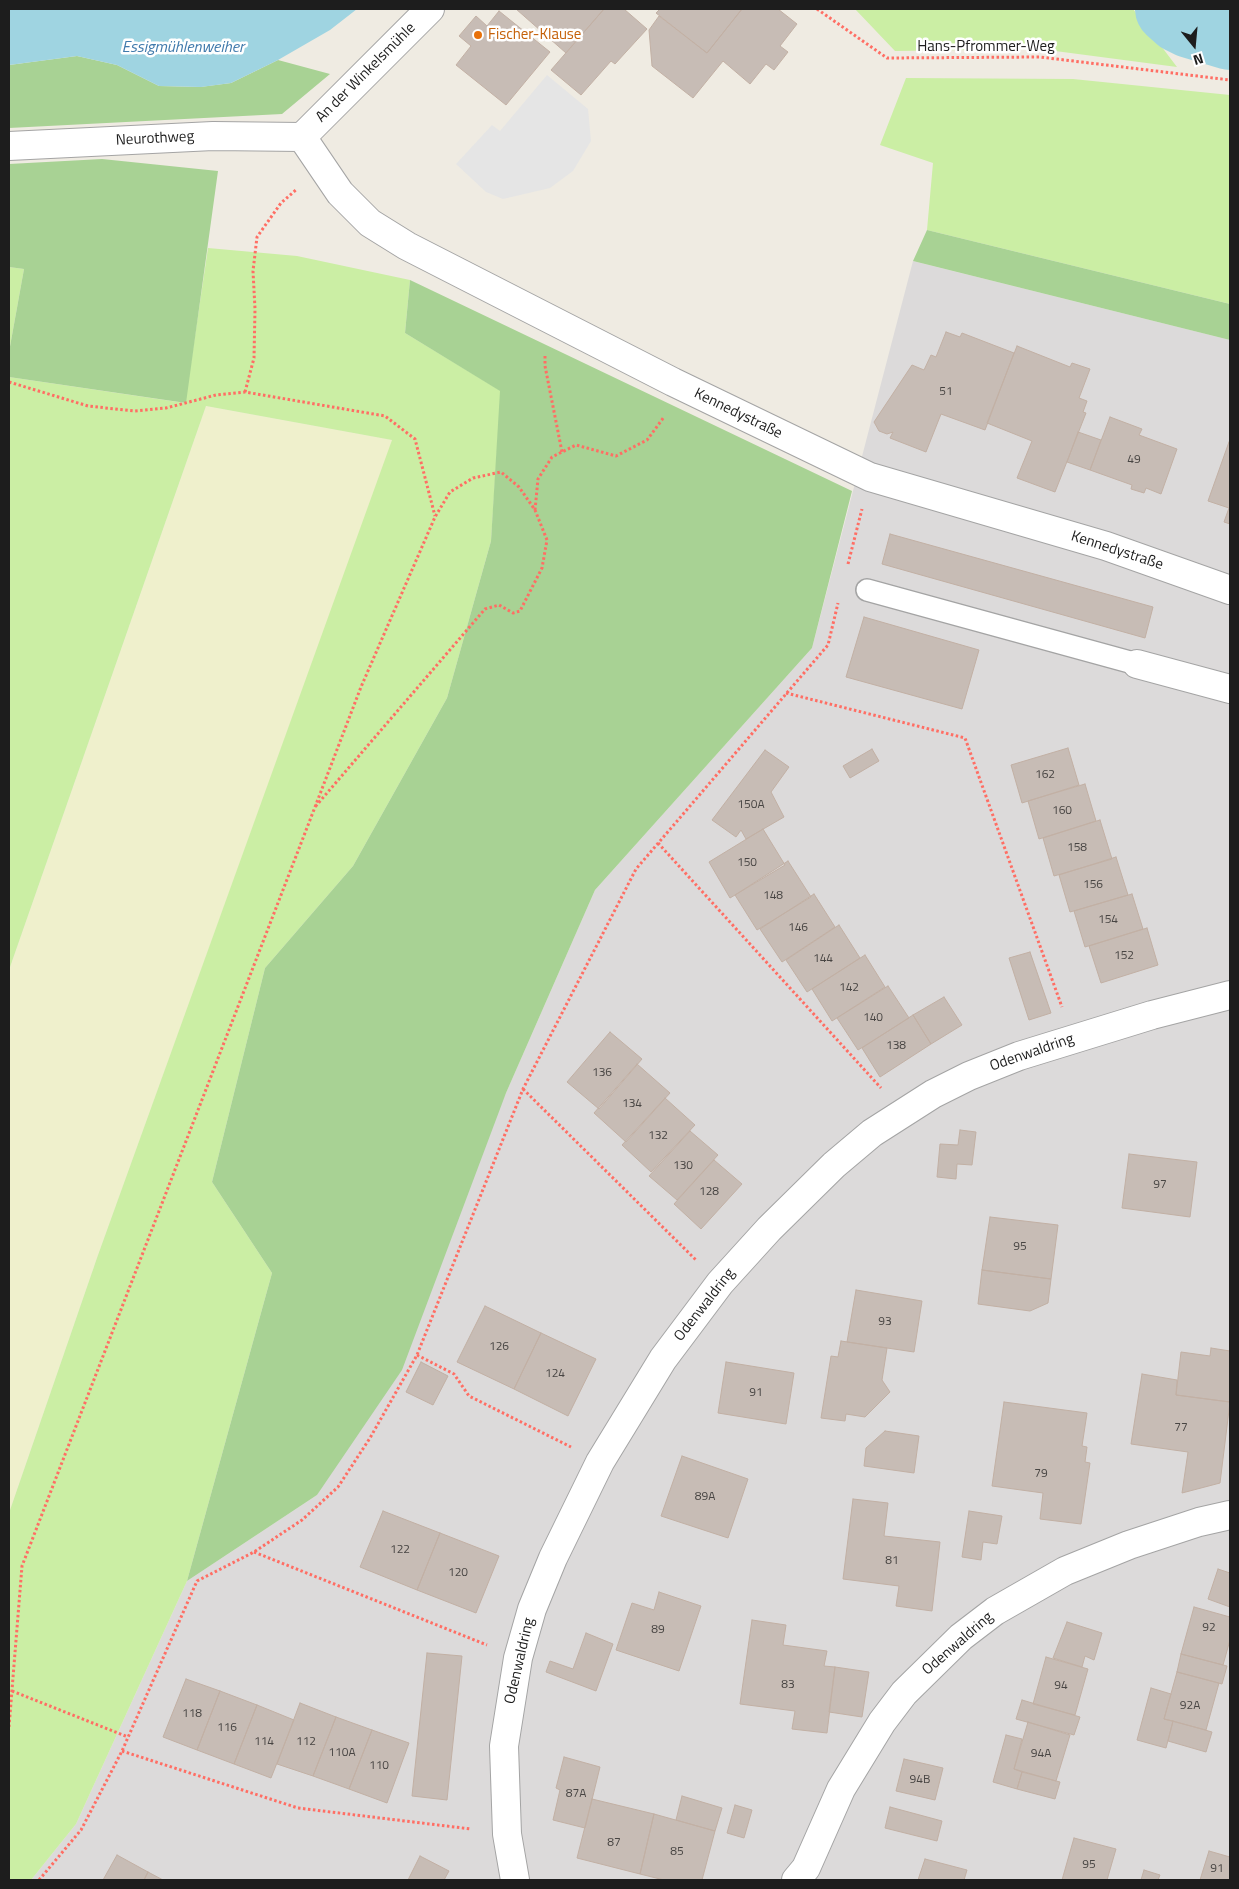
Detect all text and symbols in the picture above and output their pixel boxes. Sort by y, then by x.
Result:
street label: An der Winkelsmühle [312,19,420,127]
north arrow [1169,20,1219,70]
place label: Fischer-Klause [488,26,581,44]
marker: Fischer-Klause [472,29,484,41]
water label: Essigmühlenweiher [122,38,244,58]
street label: Hans-Pfrommer-Weg [917,38,1055,56]
text: N [1191,48,1206,71]
street label: Neurothweg [115,128,195,150]
street label: Kennedystraße [691,385,785,443]
house number: 51 [939,385,953,399]
house number: 49 [1127,453,1141,467]
street label: Kennedystraße [1069,528,1165,574]
house number: 162 [1035,768,1055,782]
house number: 150A [737,798,765,812]
house number: 160 [1052,804,1072,818]
house number: 158 [1067,841,1087,855]
house number: 150 [737,856,757,870]
house number: 156 [1083,878,1103,892]
house number: 148 [763,889,783,903]
house number: 154 [1098,913,1118,927]
house number: 146 [788,921,808,935]
house number: 152 [1114,949,1134,963]
house number: 144 [813,952,833,966]
house number: 142 [839,981,859,995]
house number: 140 [863,1011,883,1025]
street label: Odenwaldring [988,1030,1076,1076]
house number: 138 [886,1039,906,1053]
house number: 136 [592,1066,612,1080]
house number: 134 [622,1097,642,1111]
house number: 132 [648,1129,668,1143]
house number: 130 [673,1159,693,1173]
house number: 97 [1153,1178,1167,1192]
house number: 128 [699,1185,719,1199]
house number: 95 [1013,1240,1027,1254]
street label: Odenwaldring [671,1265,739,1345]
house number: 93 [878,1315,892,1329]
house number: 126 [489,1340,509,1354]
house number: 124 [545,1367,565,1381]
house number: 91 [749,1386,763,1400]
house number: 77 [1174,1421,1188,1435]
house number: 79 [1034,1467,1048,1481]
house number: 89A [695,1490,715,1504]
house number: 122 [390,1543,410,1557]
house number: 81 [885,1554,899,1568]
house number: 120 [448,1566,468,1580]
street label: Odenwaldring [919,1608,997,1680]
street label: Odenwaldring [501,1616,539,1706]
house number: 92 [1202,1621,1216,1635]
house number: 89 [651,1623,665,1637]
house number: 83 [781,1678,795,1692]
house number: 94 [1054,1679,1068,1693]
house number: 92A [1180,1699,1200,1713]
house number: 118 [182,1707,202,1721]
house number: 116 [217,1721,237,1735]
house number: 114 [254,1735,274,1749]
house number: 112 [296,1735,316,1749]
house number: 110A [328,1746,356,1760]
house number: 94A [1031,1747,1051,1761]
house number: 110 [369,1759,389,1773]
house number: 94B [910,1773,930,1787]
house number: 87A [566,1787,586,1801]
house number: 87 [607,1836,621,1850]
house number: 85 [670,1845,684,1859]
house number: 95 [1082,1858,1096,1872]
house number: 91 [1210,1862,1224,1876]

